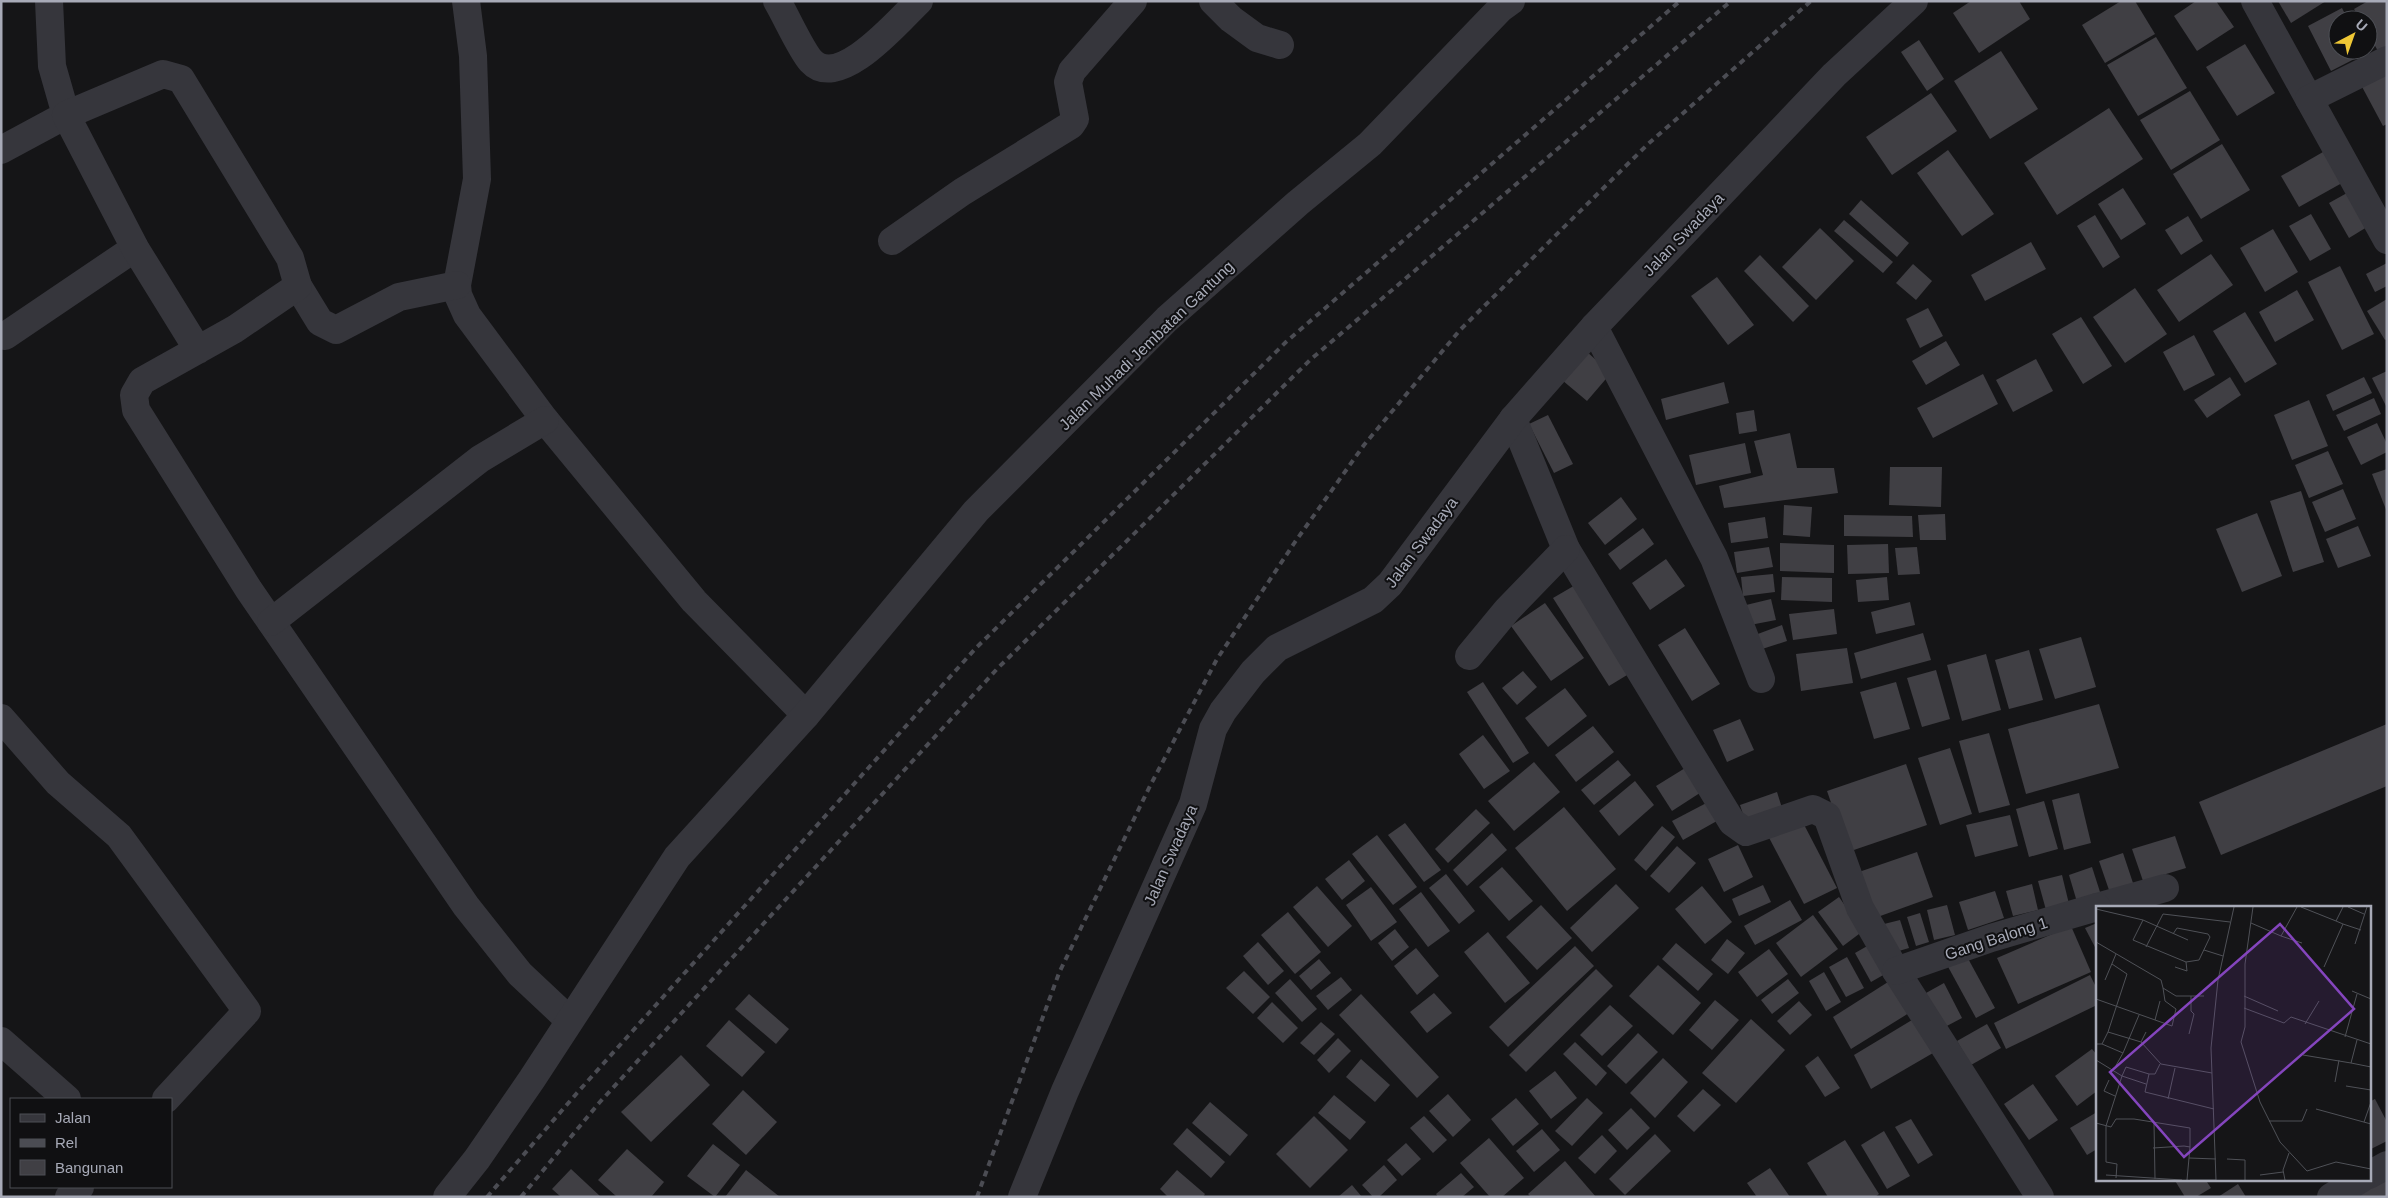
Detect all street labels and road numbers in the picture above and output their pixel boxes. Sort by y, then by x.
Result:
street label: Jalan Swadaya [1640,189,1727,279]
street label: Jalan Muhadi Jembatan Gantung [1056,257,1237,433]
street label: Jalan Swadaya [1382,494,1461,591]
street label: Jalan Swadaya [1141,802,1200,908]
street label: Gang Balong 1 [1943,914,2050,963]

